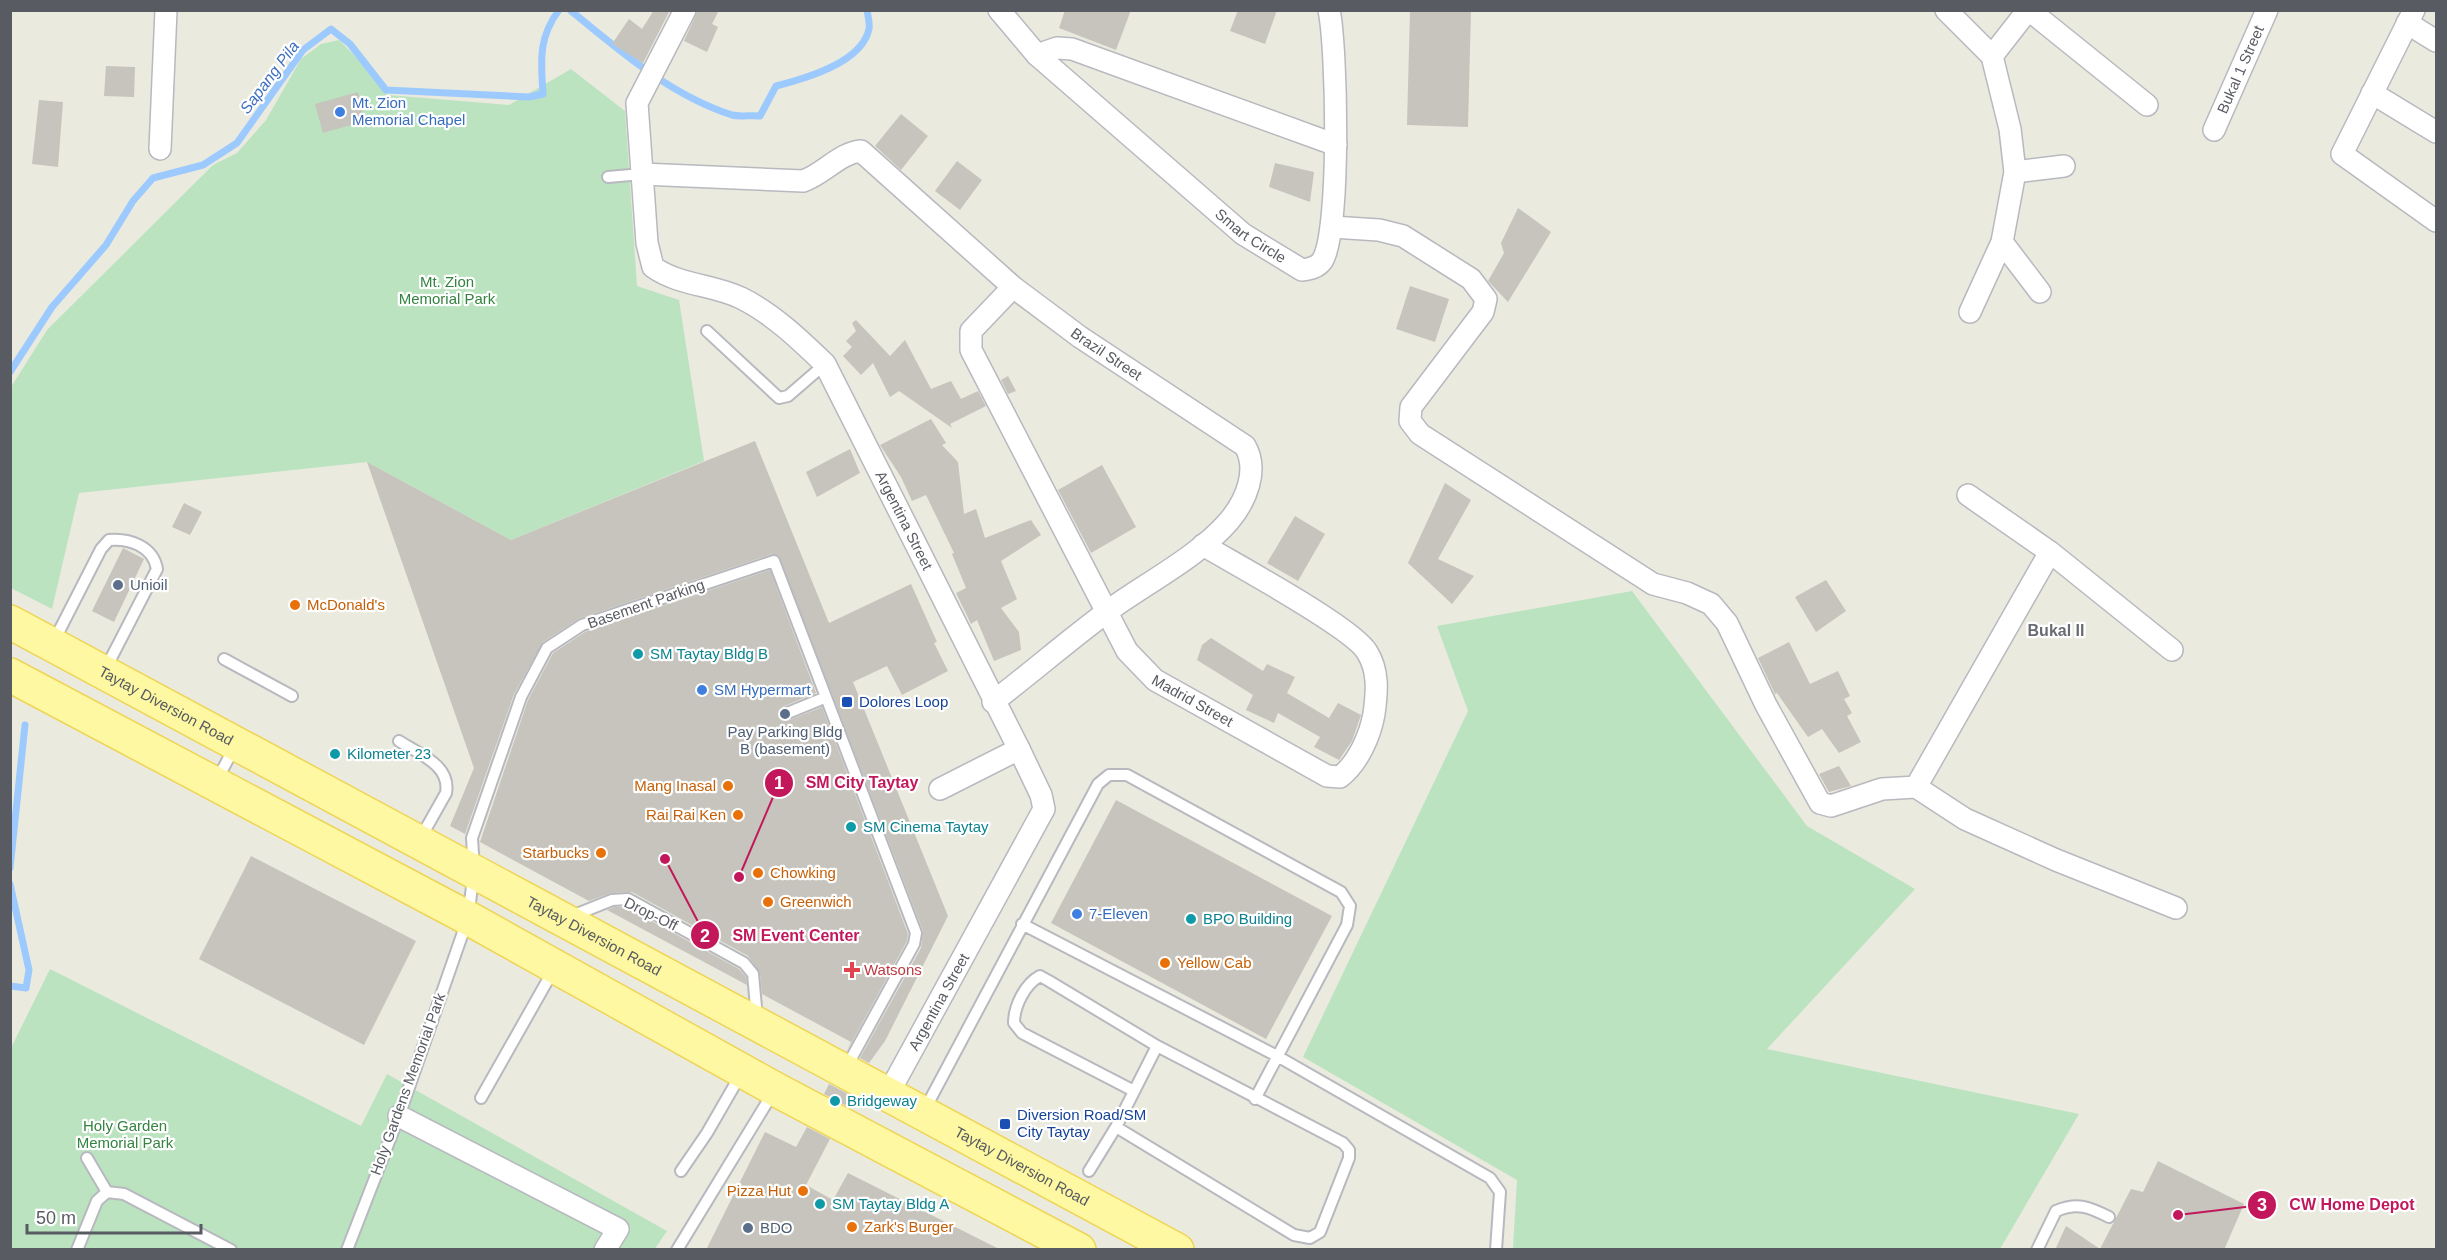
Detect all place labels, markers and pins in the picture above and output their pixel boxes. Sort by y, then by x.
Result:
place label: Mt. Zion Memorial Chapel [352,94,465,128]
marker: Mt. Zion Memorial Chapel [333,105,347,119]
place label: Unioil [130,576,168,593]
marker: Unioil [111,578,125,592]
place label: McDonald's [307,596,385,613]
marker: McDonald's [288,598,302,612]
place label: SM Taytay Bldg B [650,645,768,662]
marker: SM Taytay Bldg B [631,647,645,661]
place label: SM Hypermart [714,681,812,698]
marker: SM Hypermart [695,683,709,697]
place label: Dolores Loop [859,693,948,710]
marker: Dolores Loop [840,695,854,709]
marker: Pay Parking Bldg B (basement) [778,707,792,721]
place label: Pay Parking Bldg B (basement) [727,723,843,757]
place label: Kilometer 23 [347,745,431,762]
marker: Kilometer 23 [328,747,342,761]
callout: SM City Taytay [764,766,930,800]
place label: Mang Inasal [634,777,716,794]
marker: Mang Inasal [721,779,735,793]
place label: Rai Rai Ken [646,806,726,823]
marker: Rai Rai Ken [731,808,745,822]
place label: SM Cinema Taytay [863,818,989,835]
marker: SM Cinema Taytay [844,820,858,834]
place label: Starbucks [522,844,589,861]
marker: Starbucks [594,846,608,860]
place label: Chowking [770,864,836,881]
marker: Chowking [751,866,765,880]
place label: Greenwich [780,893,852,910]
marker: Greenwich [761,895,775,909]
place label: 7-Eleven [1089,905,1148,922]
marker: 7-Eleven [1070,907,1084,921]
place label: BPO Building [1203,910,1292,927]
marker: BPO Building [1184,912,1198,926]
callout: SM Event Center [690,918,871,952]
place label: Yellow Cab [1177,954,1252,971]
marker: Yellow Cab [1158,956,1172,970]
place label: Watsons [864,961,922,978]
marker: Watsons [845,963,859,977]
place label: Bridgeway [847,1092,918,1109]
marker: Bridgeway [828,1094,842,1108]
place label: Diversion Road/SM City Taytay [1017,1106,1146,1140]
marker: Diversion Road/SM City Taytay [998,1117,1012,1131]
place label: Pizza Hut [727,1182,792,1199]
marker: Pizza Hut [796,1184,810,1198]
callout: CW Home Depot [2247,1188,2426,1222]
place label: SM Taytay Bldg A [832,1195,949,1212]
marker: SM Taytay Bldg A [813,1197,827,1211]
place label: Zark's Burger [864,1218,954,1235]
place label: BDO [760,1219,793,1236]
marker: Zark's Burger [845,1220,859,1234]
marker: BDO [741,1221,755,1235]

